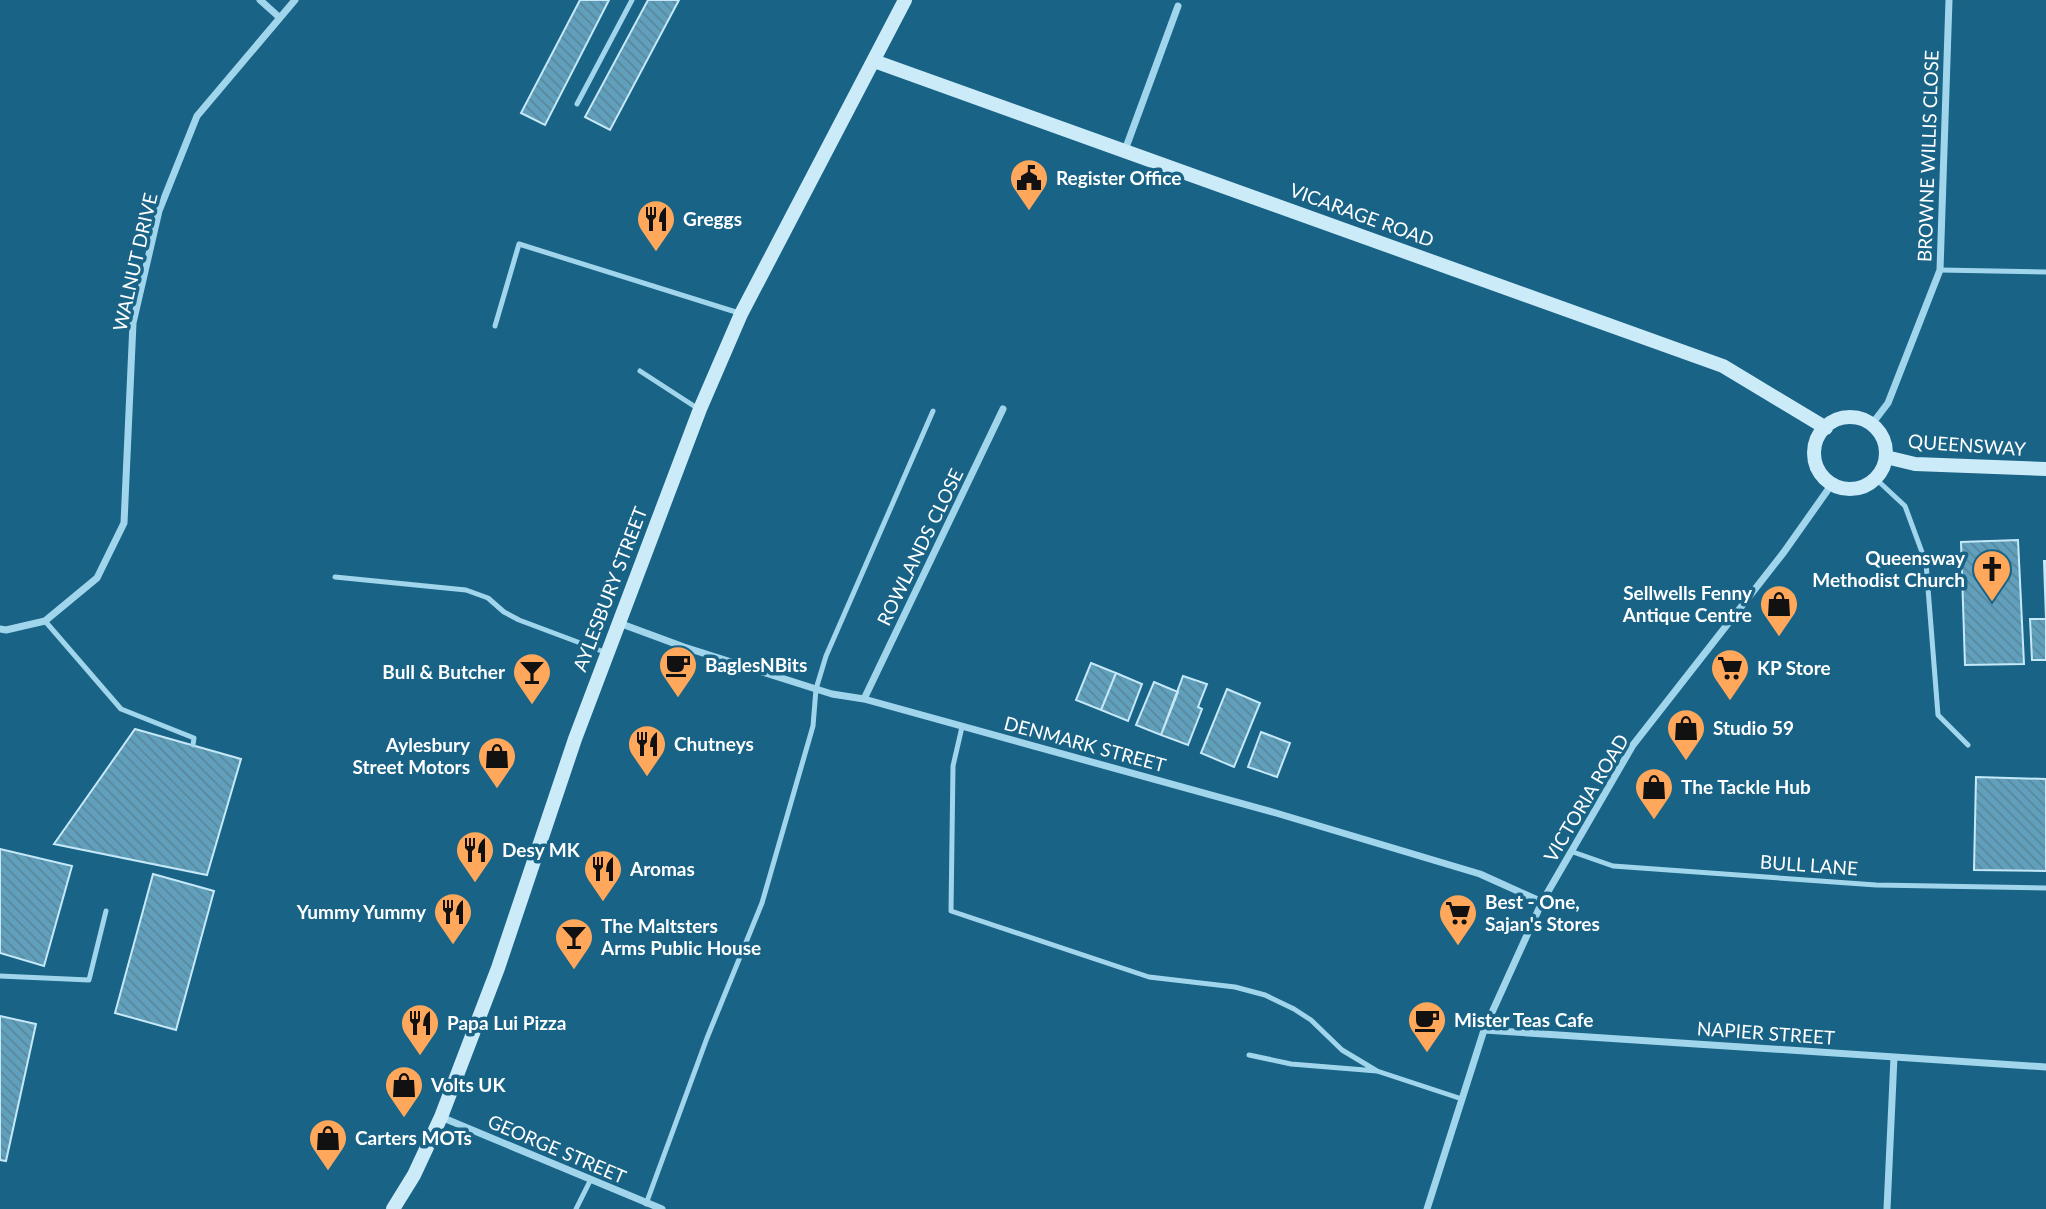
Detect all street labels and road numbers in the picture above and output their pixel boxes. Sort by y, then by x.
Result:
street label: BROWNE WILLIS CLOSE [1912,50,1943,262]
street label: VICARAGE ROAD [1287,178,1437,251]
street label: WALNUT DRIVE [107,191,162,333]
street label: QUEENSWAY [1907,429,2027,460]
street label: ROWLANDS CLOSE [872,465,967,629]
street label: AYLESBURY STREET [568,503,652,674]
street label: DENMARK STREET [1002,711,1168,776]
street label: VICTORIA ROAD [1538,730,1633,866]
street label: BULL LANE [1759,850,1859,879]
street label: NAPIER STREET [1696,1016,1836,1049]
street label: GEORGE STREET [485,1109,630,1188]

